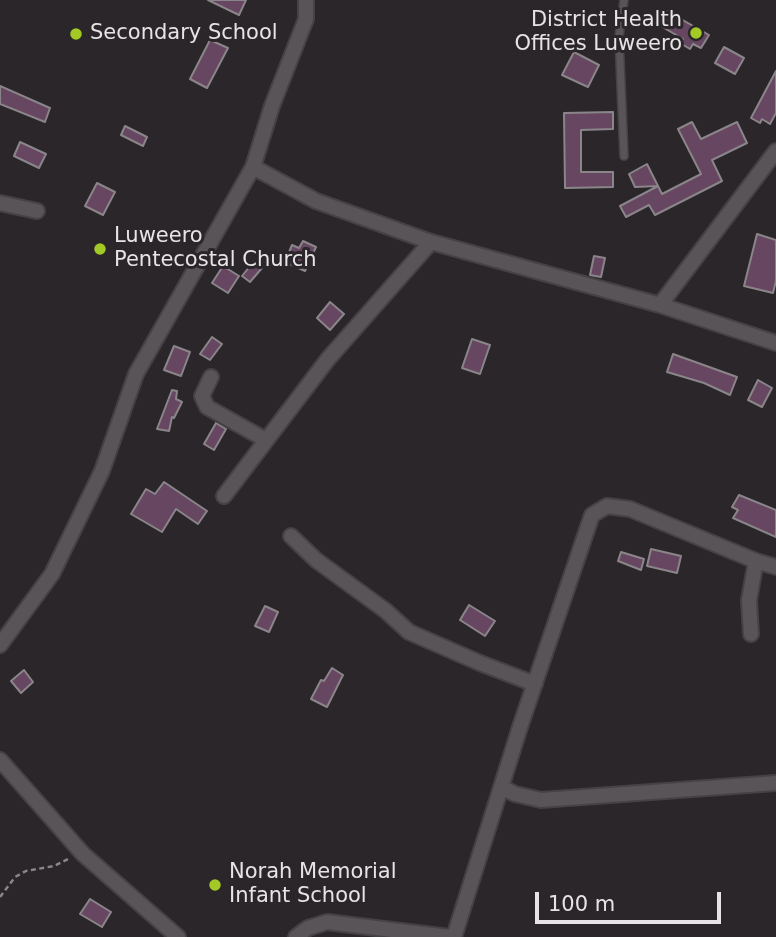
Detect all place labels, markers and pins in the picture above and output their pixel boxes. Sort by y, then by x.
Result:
place label: District Health Offices Luweero [514,8,682,58]
place label: Secondary School [90,21,278,47]
marker: District Health Offices Luweero [688,25,704,41]
marker: Secondary School [68,26,84,42]
place label: Luweero Pentecostal Church [114,224,317,274]
marker: Luweero Pentecostal Church [92,241,108,257]
place label: Norah Memorial Infant School [229,860,397,910]
marker: Norah Memorial Infant School [207,877,223,893]

